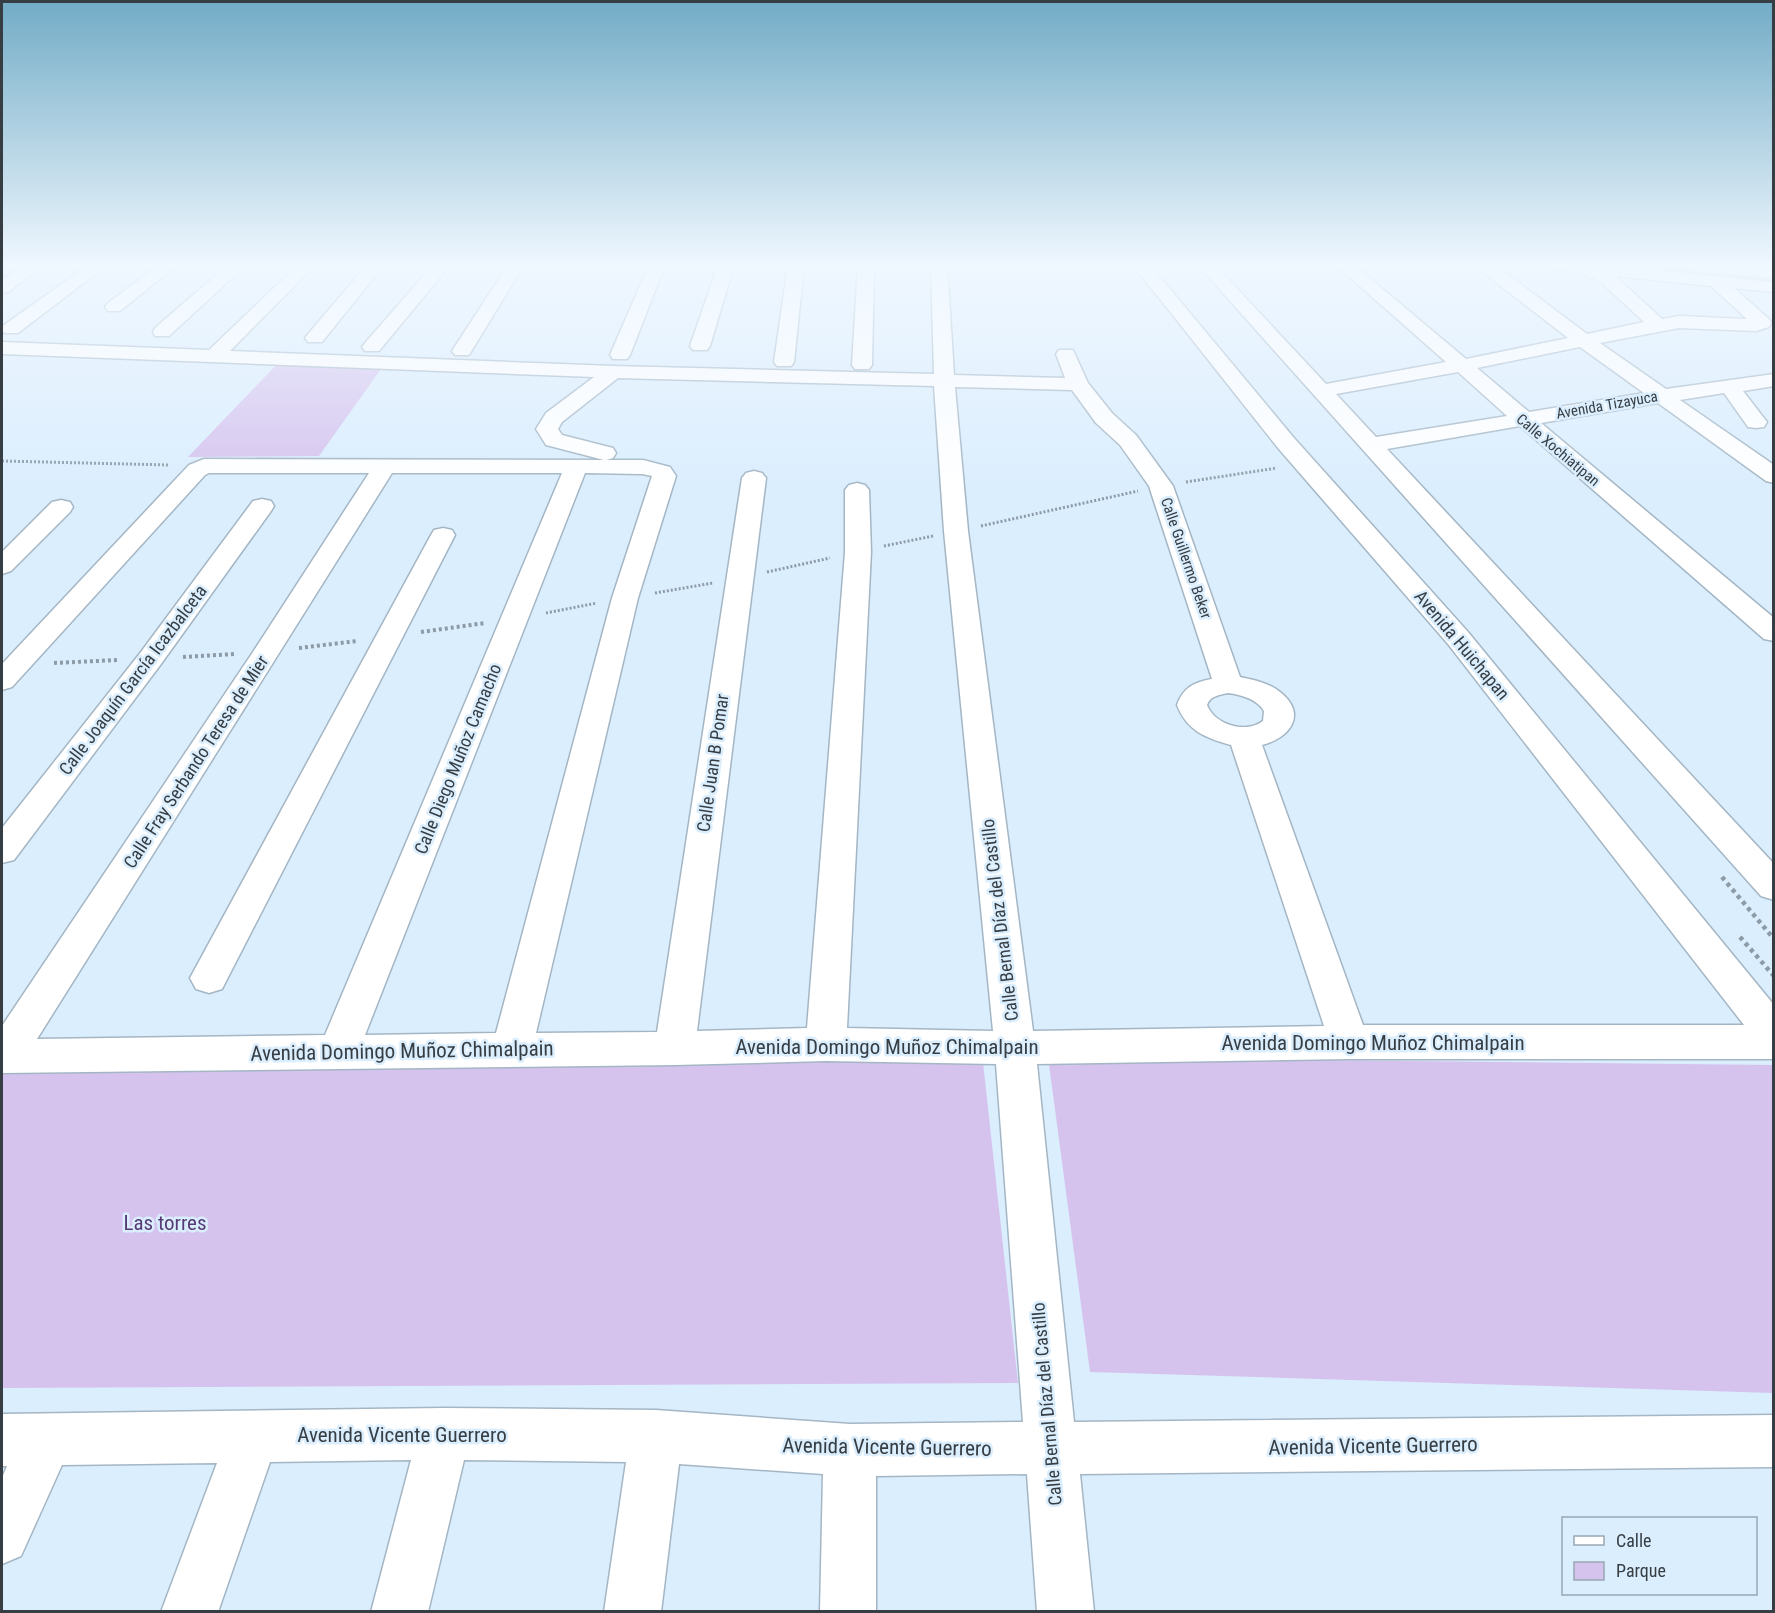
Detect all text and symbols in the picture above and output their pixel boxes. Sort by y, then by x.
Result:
street label: Avenida Tizayuca [1555,387,1659,423]
street label: Calle Xochiatipan [1513,410,1603,490]
street label: Calle Guillermo Beker [1157,495,1215,621]
street label: Calle Joaquín García Icazbalceta [54,581,211,779]
street label: Avenida Huichapan [1411,586,1514,704]
street label: Calle Fray Serbando Teresa de Mier [119,651,273,872]
street label: Calle Diego Muñoz Camacho [410,661,505,857]
street label: Calle Juan B Pomar [692,692,733,833]
street label: Calle Bernal Díaz del Castillo [977,818,1022,1022]
street label: Avenida Domingo Muñoz Chimalpain [1221,1031,1525,1055]
street label: Avenida Domingo Muñoz Chimalpain [735,1035,1039,1059]
street label: Avenida Domingo Muñoz Chimalpain [250,1036,554,1066]
park label: Las torres [123,1211,207,1235]
street label: Calle Bernal Díaz del Castillo [1027,1302,1066,1506]
street label: Avenida Vicente Guerrero [297,1423,507,1447]
street label: Avenida Vicente Guerrero [1268,1432,1478,1460]
street label: Avenida Vicente Guerrero [782,1433,992,1461]
legend [1562,1517,1757,1595]
text: Calle [1616,1530,1652,1551]
text: Parque [1616,1560,1666,1581]

